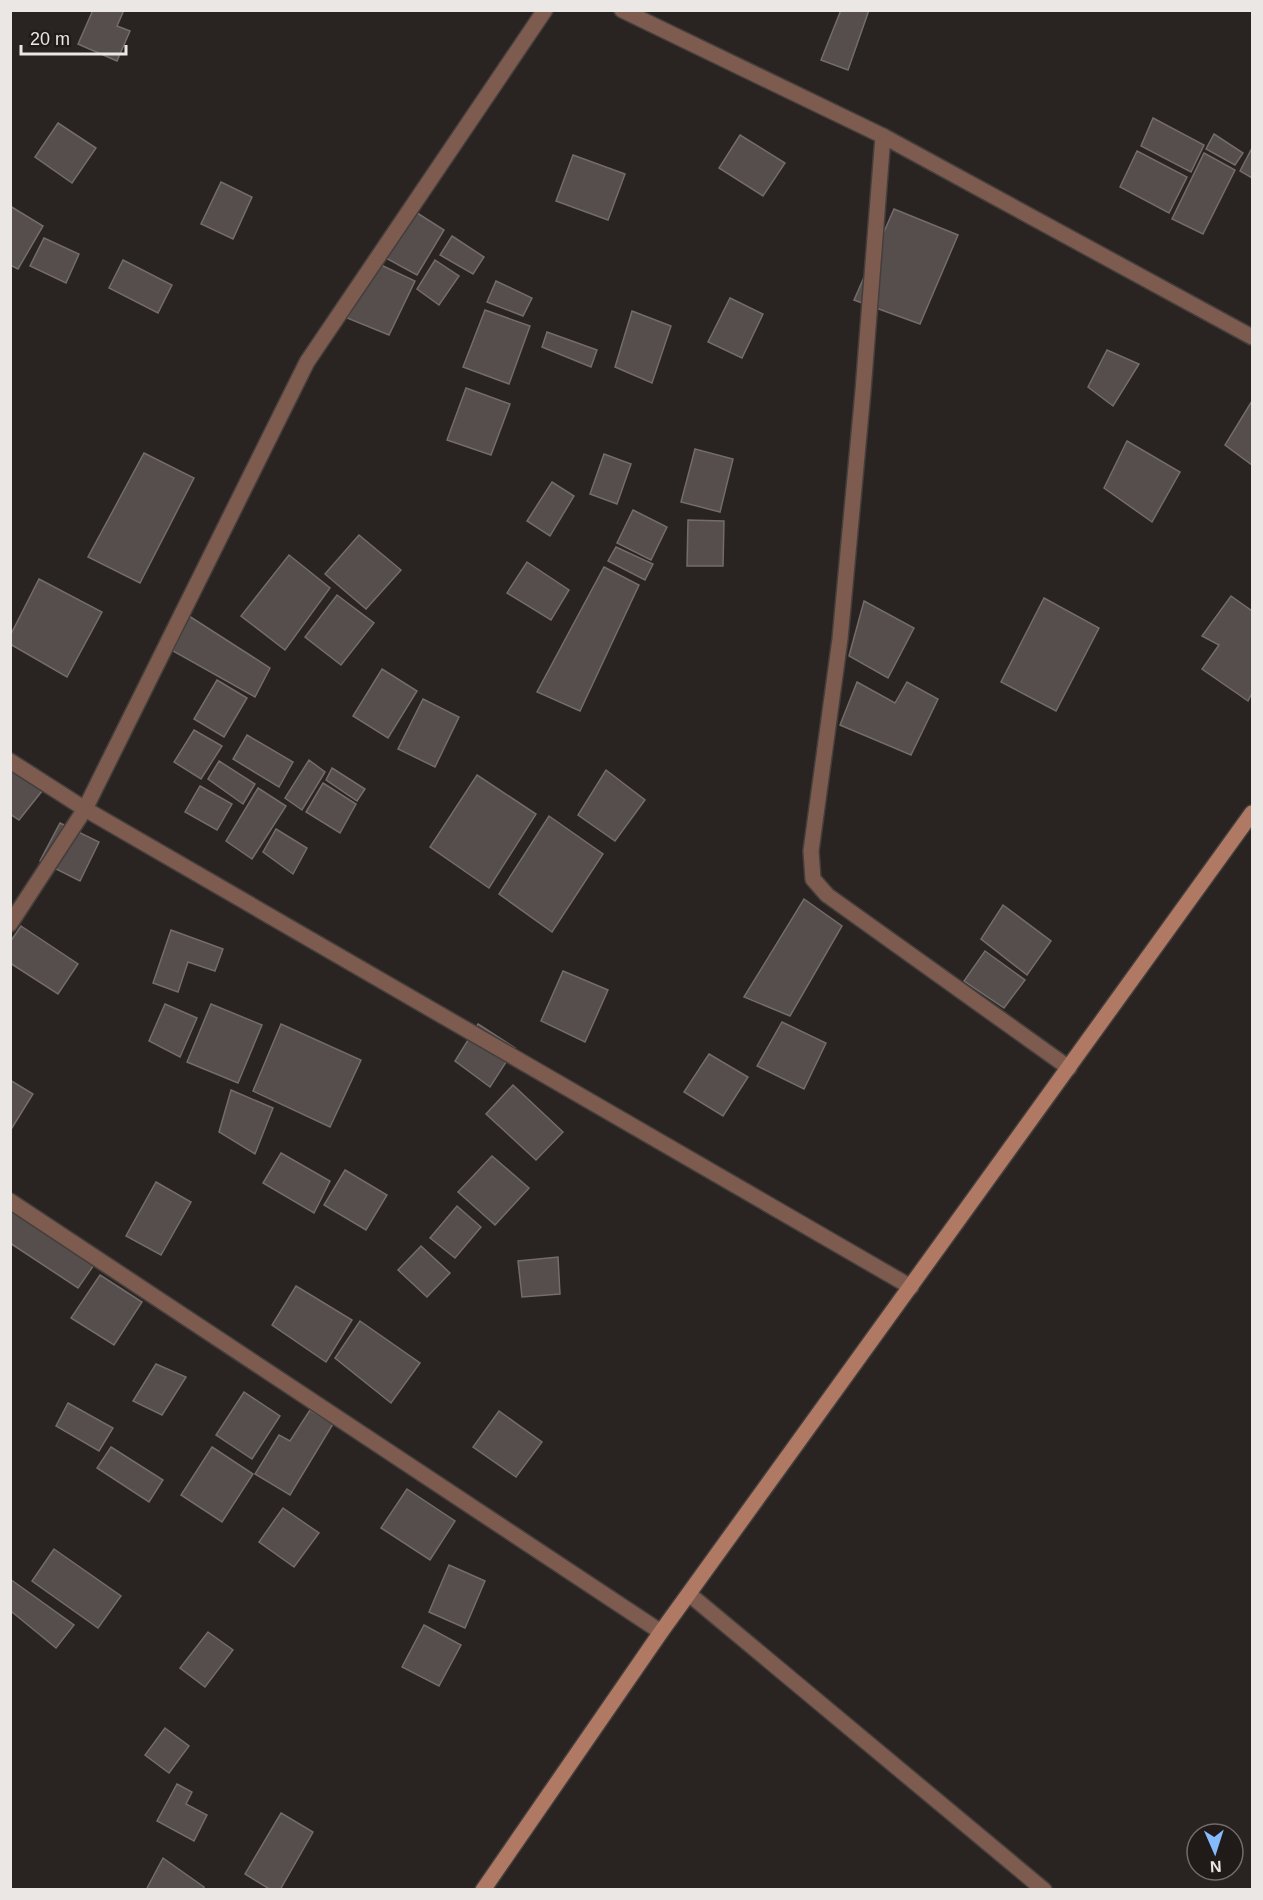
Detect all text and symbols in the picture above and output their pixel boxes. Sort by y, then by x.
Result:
scale bar [21,18,126,56]
text: 20 m [30,29,70,49]
north arrow [1185,1822,1245,1882]
text: N [1210,1858,1222,1875]

